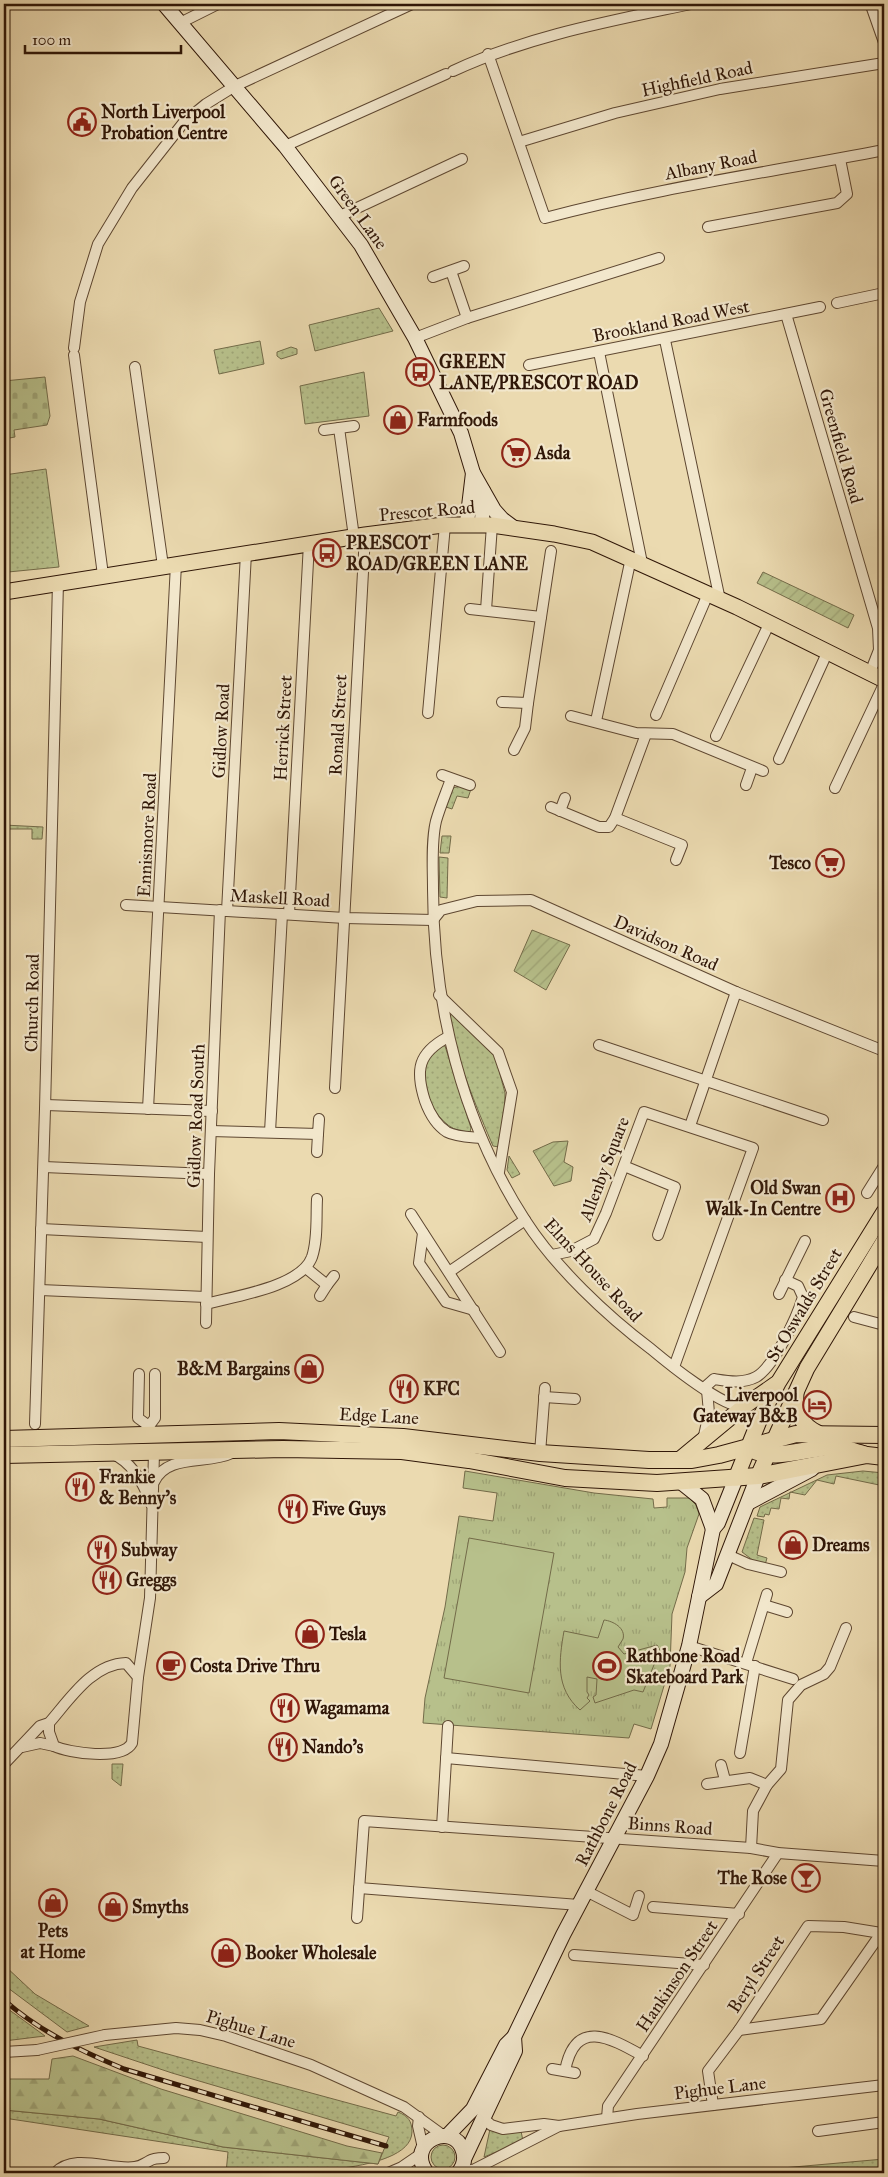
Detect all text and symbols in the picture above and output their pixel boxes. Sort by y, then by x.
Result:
scale bar [25,22,181,54]
text: 100 m [32,31,72,49]
street label: Highfield Road [639,57,755,102]
place label: North Liverpool Probation Centre [101,101,228,144]
public building icon: North Liverpool Probation Centre [67,107,97,137]
street label: Albany Road [662,145,759,185]
street label: Green Lane [324,171,392,253]
street label: Brookland Road West [591,295,752,347]
place label: GREEN LANE/PRESCOT ROAD [439,351,638,394]
bus stop icon: GREEN LANE/PRESCOT ROAD [405,357,435,387]
street label: Greenfield Road [814,386,868,506]
shop icon: Farmfoods [383,405,413,435]
place label: Farmfoods [417,409,498,431]
supermarket icon: Asda [501,438,531,468]
place label: Asda [534,442,571,464]
street label: Prescot Road [378,496,476,526]
place label: PRESCOT ROAD/GREEN LANE [346,532,528,575]
bus stop icon: PRESCOT ROAD/GREEN LANE [312,538,342,568]
street label: Ronald Street [324,673,352,776]
street label: Herrick Street [269,674,297,781]
street label: Gidlow Road [208,683,234,779]
street label: Ennismore Road [133,772,161,898]
supermarket icon: Tesco [815,848,845,878]
place label: Tesco [768,852,811,874]
street label: Maskell Road [229,884,331,912]
street label: Davidson Road [610,910,722,976]
street label: Church Road [20,954,44,1052]
street label: Gidlow Road South [182,1043,210,1189]
street label: Allenby Square [574,1114,635,1226]
place label: Old Swan Walk-In Centre [705,1177,821,1220]
hospital icon: Old Swan Walk-In Centre [825,1183,855,1213]
street label: Elms House Road [539,1214,647,1326]
street label: St Oswalds Street [761,1243,847,1366]
shop icon: B&M Bargains [294,1354,324,1384]
place label: B&M Bargains [177,1358,290,1381]
restaurant icon: KFC [389,1374,419,1404]
place label: KFC [423,1378,460,1400]
place label: Liverpool Gateway B&B [693,1384,799,1428]
hotel icon: Liverpool Gateway B&B [802,1390,832,1420]
street label: Edge Lane [339,1403,419,1430]
place label: Frankie & Benny's [99,1466,177,1510]
restaurant icon: Frankie & Benny's [65,1472,95,1502]
restaurant icon: Five Guys [278,1494,308,1524]
place label: Five Guys [312,1498,386,1521]
shop icon: Dreams [778,1530,808,1560]
place label: Dreams [812,1534,870,1556]
restaurant icon: Subway [87,1535,117,1565]
place label: Subway [121,1539,179,1562]
restaurant icon: Greggs [92,1565,122,1595]
place label: Greggs [126,1569,177,1592]
shop icon: Tesla [295,1619,325,1649]
place label: Tesla [328,1623,367,1645]
place label: Rathbone Road Skateboard Park [626,1645,745,1688]
cafe icon: Costa Drive Thru [156,1651,186,1681]
sports icon: Rathbone Road Skateboard Park [592,1651,622,1681]
place label: Costa Drive Thru [190,1655,321,1677]
restaurant icon: Wagamama [270,1693,300,1723]
place label: Wagamama [304,1697,390,1720]
restaurant icon: Nando's [268,1732,298,1762]
place label: Nando's [302,1736,364,1758]
street label: Rathbone Road [570,1758,642,1870]
street label: Binns Road [627,1812,713,1840]
bar icon: The Rose [791,1863,821,1893]
place label: The Rose [717,1867,787,1889]
shop icon: Pets at Home [38,1888,68,1918]
shop icon: Smyths [98,1892,128,1922]
place label: Smyths [132,1896,189,1919]
street label: Hankinson Street [632,1915,723,2036]
place label: Pets at Home [21,1920,86,1963]
street label: Beryl Street [723,1931,790,2017]
shop icon: Booker Wholesale [211,1938,241,1968]
place label: Booker Wholesale [245,1942,377,1964]
street label: Pighue Lane [203,2005,299,2054]
street label: Pighue Lane [673,2071,767,2106]

